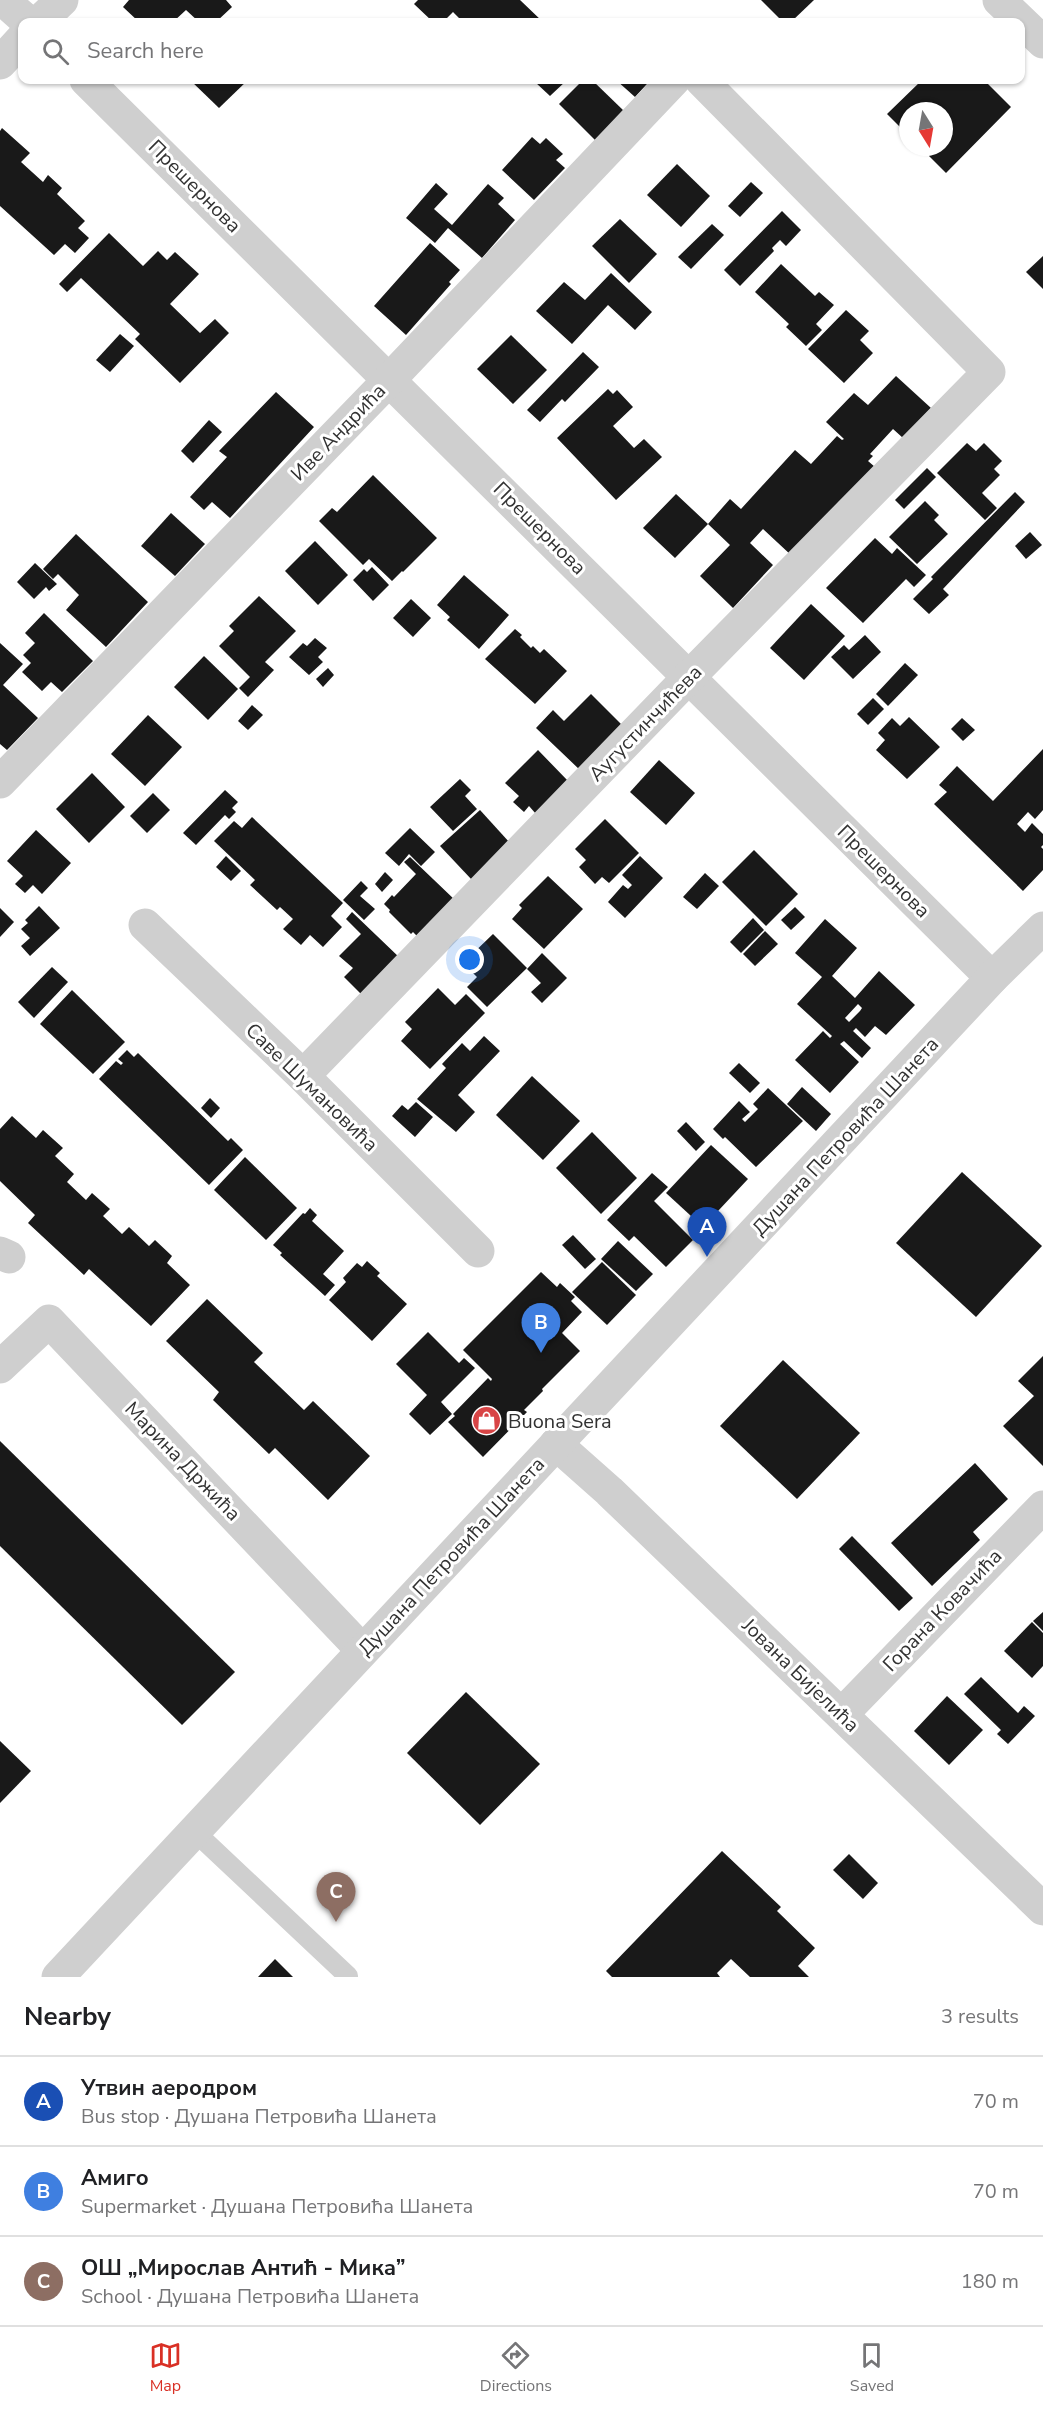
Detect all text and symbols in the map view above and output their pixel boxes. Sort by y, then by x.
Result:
search box [18,18,1025,84]
icon: search [39,35,72,68]
text: Search here [87,36,204,66]
north arrow [899,102,953,156]
street label: Прешернова [142,134,247,239]
street label: Иве Андрића [285,378,392,487]
street label: Прешернова [487,476,592,581]
street label: Аугустинчићева [583,659,708,787]
street label: Прешернова [831,819,936,924]
your location [455,945,484,974]
street label: Саве Шумановића [240,1017,384,1158]
street label: Душана Петровића Шанета [746,1031,945,1241]
pin: A [688,1208,726,1257]
pin: B [522,1304,560,1353]
street label: Марина Држића [119,1396,247,1527]
shop icon: Buona Sera [471,1405,503,1437]
place label: Buona Sera [508,1408,612,1435]
street label: Душана Петровића Шанета [352,1451,551,1661]
street label: Горана Ковачића [877,1543,1008,1678]
street label: Јована Бијелића [735,1612,865,1738]
pin: C [316,1872,356,1922]
text: Nearby [24,1999,111,2034]
text: 3 results [941,2003,1019,2030]
text: Утвин аеродром [81,2073,257,2103]
text: A [36,2088,51,2115]
text: 70 m [973,2088,1019,2115]
text: Bus stop · Душана Петровића Шанета [81,2103,437,2130]
text: Амиго [81,2163,149,2193]
text: B [37,2178,50,2205]
text: 70 m [973,2178,1019,2205]
text: Supermarket · Душана Петровића Шанета [81,2193,473,2220]
text: ОШ „Мирослав Антић - Мика” [81,2253,405,2283]
text: C [37,2268,50,2295]
text: 180 m [961,2268,1019,2295]
text: School · Душана Петровића Шанета [81,2283,419,2310]
tab: Map [149,2339,182,2397]
tab: Directions [480,2339,552,2397]
tab: Saved [850,2339,894,2397]

